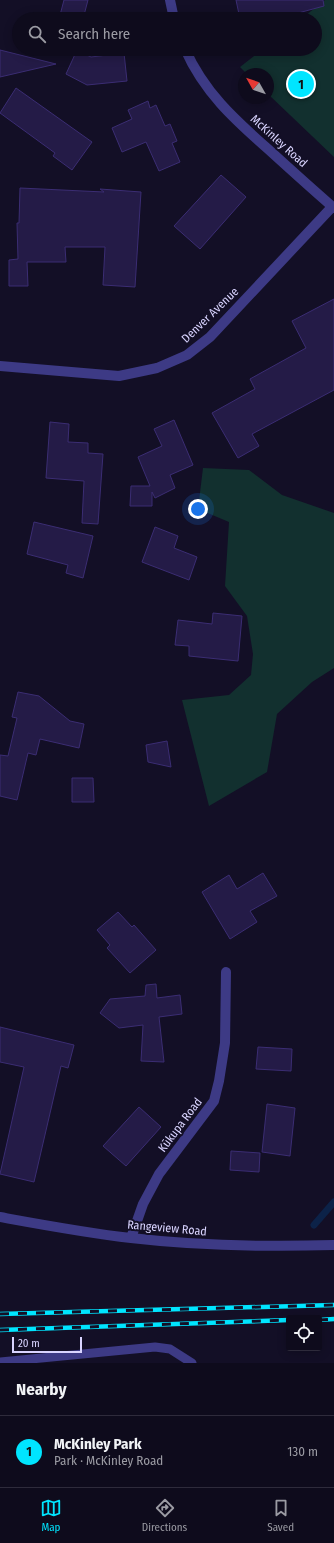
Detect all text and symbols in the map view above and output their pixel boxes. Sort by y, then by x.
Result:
search box [12,12,322,56]
icon: search [26,23,48,45]
text: Search here [58,25,130,43]
north arrow [238,68,274,104]
pin: 1 [288,69,314,99]
street label: McKinley Road [248,112,310,170]
street label: Denver Avenue [179,284,241,346]
your location [188,499,208,519]
street label: Kūkupa Road [155,1095,205,1155]
street label: Rangeview Road [127,1218,207,1238]
map controls [286,1315,322,1351]
button: locate [286,1315,322,1351]
scale bar [12,1335,82,1354]
text: 20 m [18,1337,40,1350]
text: Nearby [16,1379,67,1400]
text: McKinley Park [54,1435,142,1453]
text: 1 [26,1444,32,1459]
text: 130 m [287,1444,318,1459]
text: Park · McKinley Road [54,1453,163,1468]
tab: Map [40,1497,62,1534]
tab: Directions [142,1497,187,1534]
tab: Saved [267,1497,294,1534]

